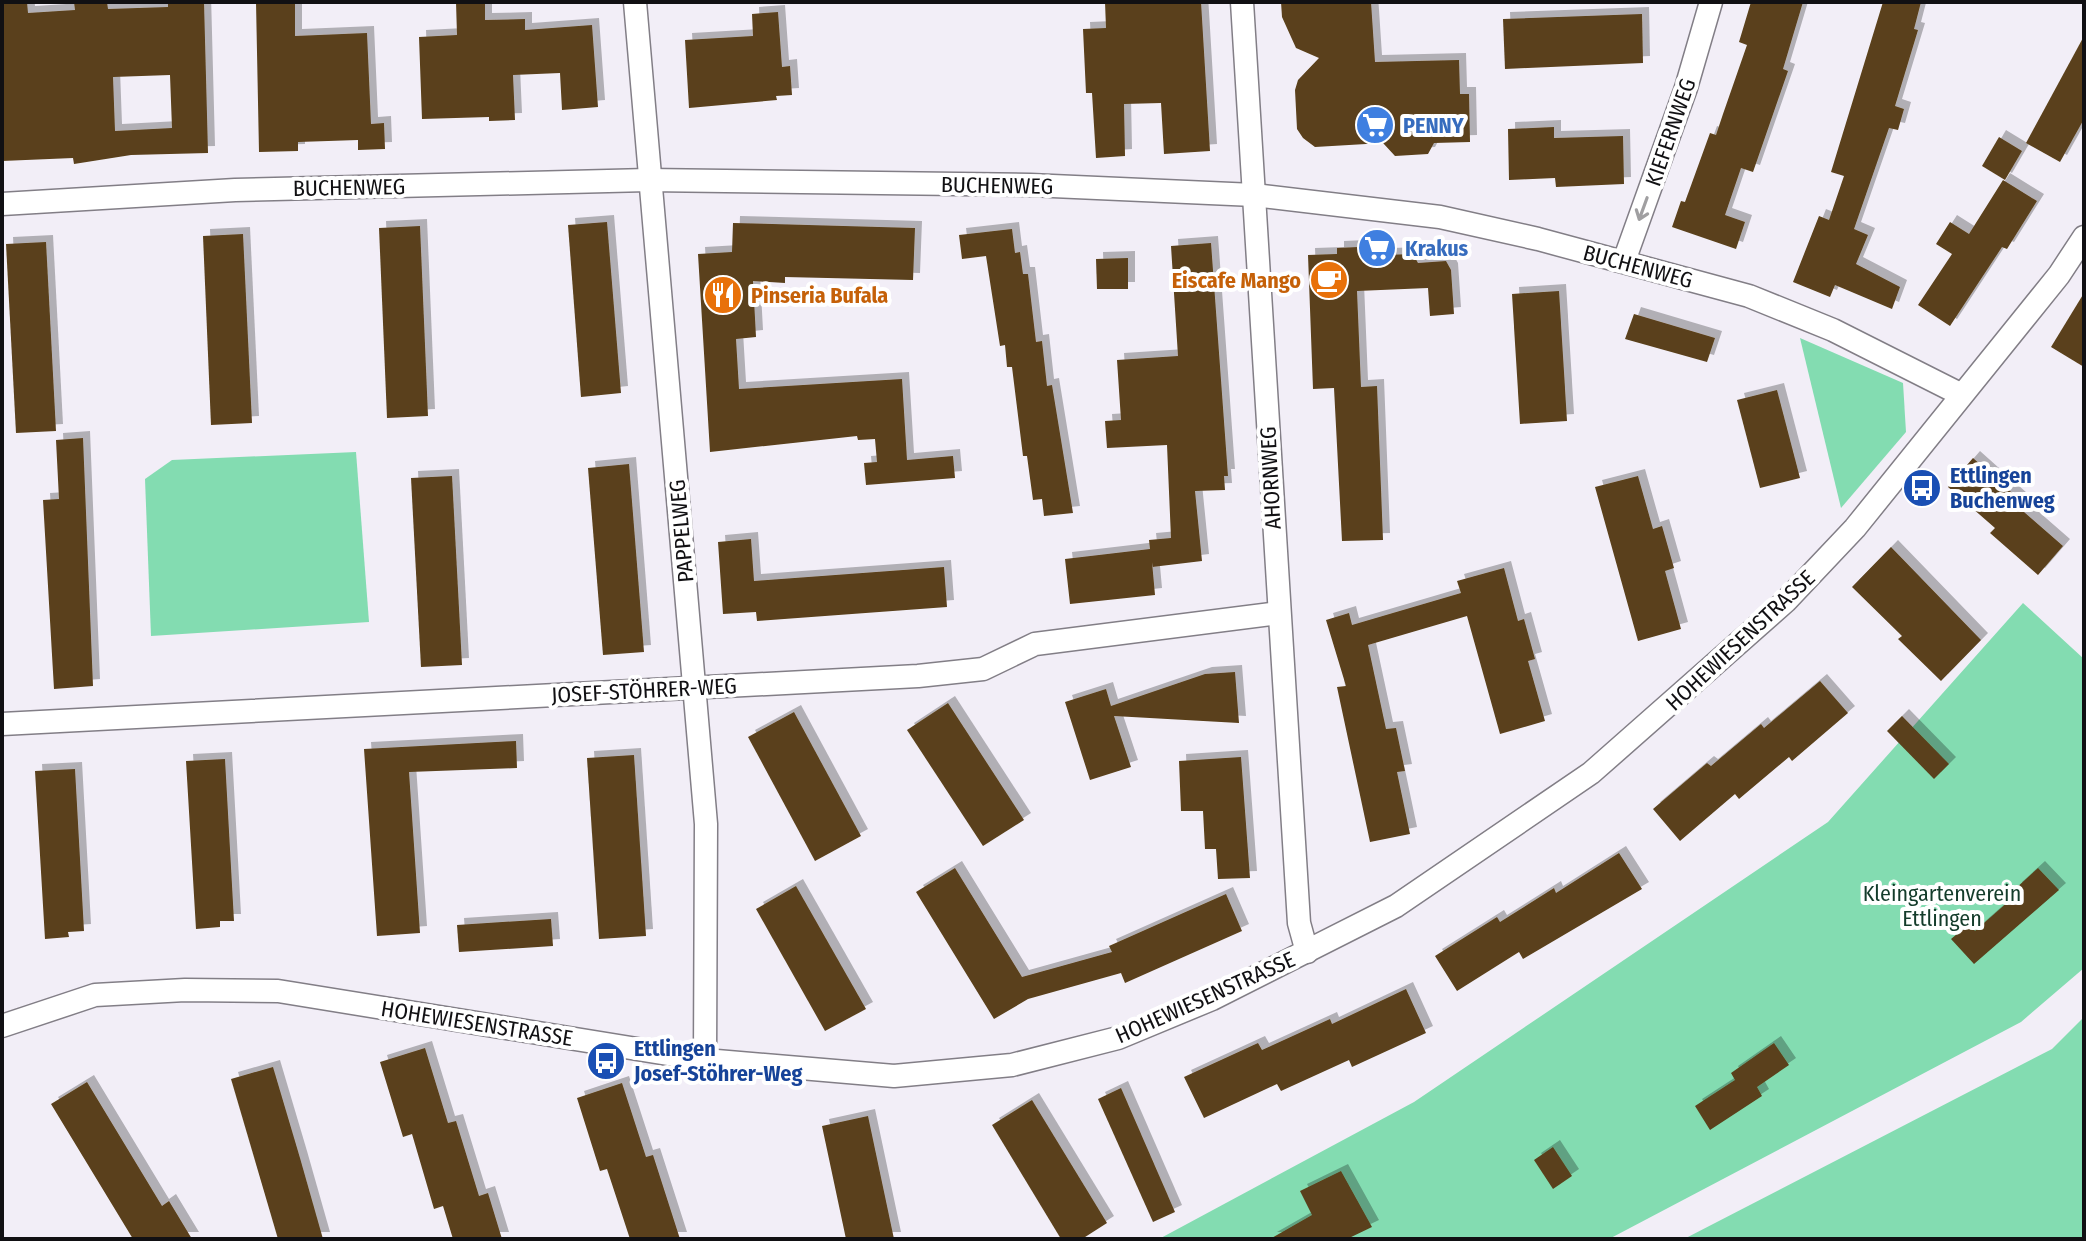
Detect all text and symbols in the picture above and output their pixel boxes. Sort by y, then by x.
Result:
street label: KIEFERNWEG [1639,75,1701,190]
supermarket icon: PENNY [1354,104,1396,146]
place label: PENNY [1403,112,1465,139]
street label: BUCHENWEG [941,171,1053,200]
street label: BUCHENWEG [293,173,405,202]
one-way arrow [1635,196,1649,221]
supermarket icon: Krakus [1356,227,1398,269]
place label: Krakus [1405,235,1469,262]
street label: BUCHENWEG [1580,239,1696,294]
cafe icon: Eiscafe Mango [1308,259,1350,301]
place label: Eiscafe Mango [1172,267,1301,294]
restaurant icon: Pinseria Bufala [702,274,744,316]
place label: Pinseria Bufala [751,282,888,309]
street label: AHORNWEG [1254,426,1287,530]
place label: Ettlingen Buchenweg [1950,462,2055,514]
bus stop icon: Ettlingen Buchenweg [1901,467,1943,509]
street label: PAPPELWEG [664,478,699,583]
street label: HOHEWIESENSTRASSE [1660,564,1820,716]
street label: JOSEF-STÖHRER-WEG [551,672,737,709]
park label: Kleingartenverein Ettlingen [1863,880,2021,932]
street label: HOHEWIESENSTRASSE [1111,946,1299,1049]
street label: HOHEWIESENSTRASSE [379,995,575,1052]
place label: Ettlingen Josef-Stöhrer-Weg [633,1035,802,1087]
bus stop icon: Ettlingen Josef-Stöhrer-Weg [585,1040,627,1082]

